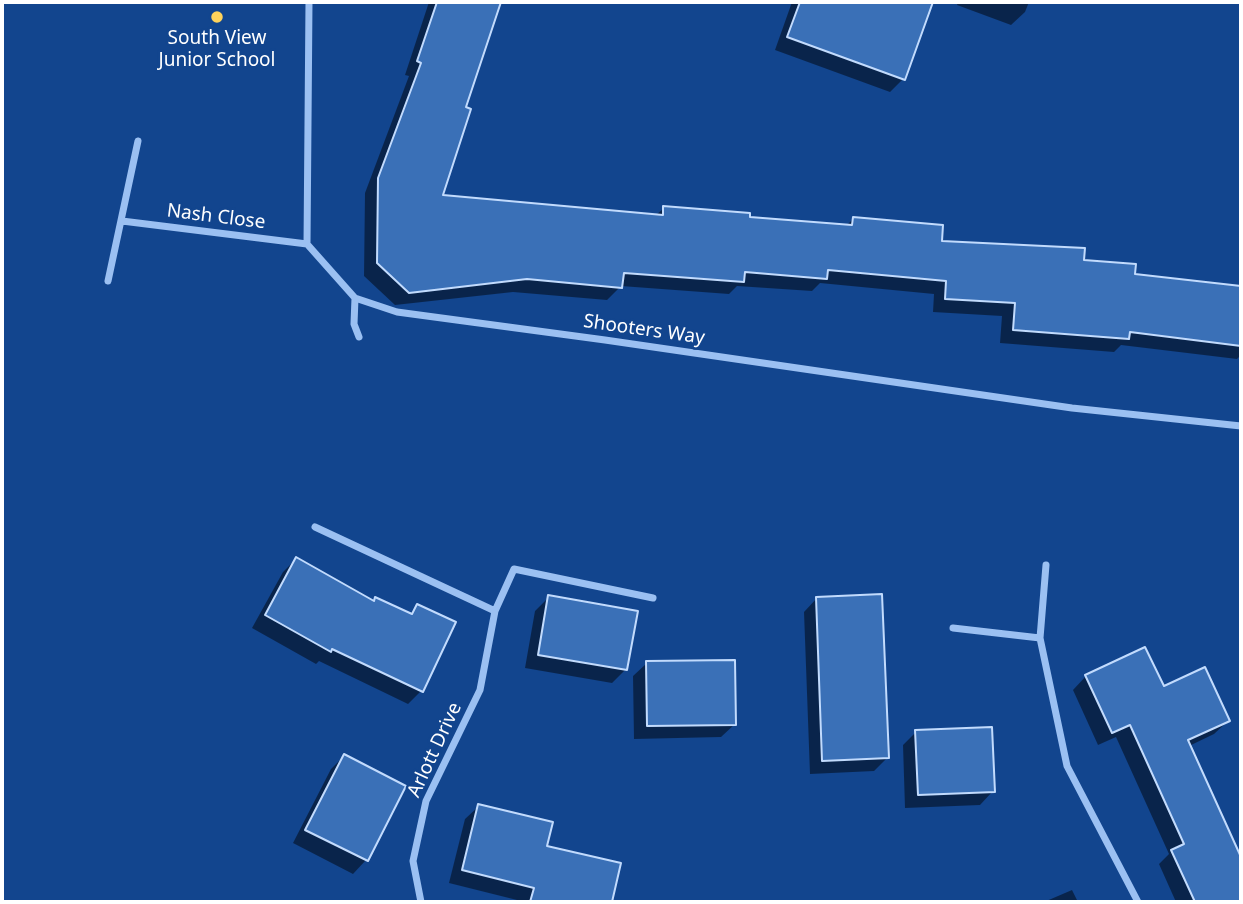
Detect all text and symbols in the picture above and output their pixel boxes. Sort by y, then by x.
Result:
marker: South View Junior School [209,9,225,25]
place label: South View Junior School [158,28,276,72]
street label: Nash Close [165,200,267,234]
street label: Shooters Way [582,310,706,350]
street label: Arlott Drive [403,699,467,801]

